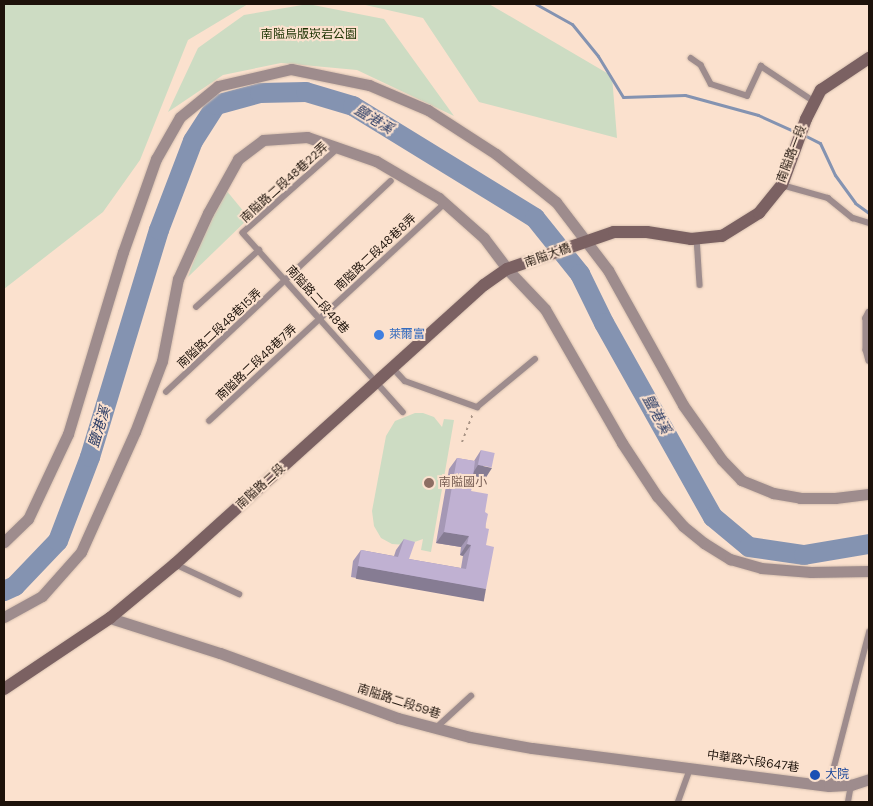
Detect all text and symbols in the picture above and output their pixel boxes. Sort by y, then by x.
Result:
park label: 南隘烏版崁岩公園 [261,28,357,42]
water label: 鹽港溪 [352,101,396,137]
street label: 南隘路一段 [775,123,809,185]
street label: 南隘路二段48巷22弄 [238,140,332,226]
street label: 南隘路二段48巷8弄 [332,212,420,294]
street label: 南隘大橋 [523,241,573,271]
street label: 南隘路二段48巷 [283,263,351,337]
street label: 南隘路二段48巷15弄 [175,286,265,372]
street label: 南隘路二段48巷7弄 [214,322,300,404]
place label: 萊爾富 [389,328,425,342]
marker: 萊爾富 [373,329,385,341]
water label: 鹽港溪 [639,392,675,436]
water label: 鹽港溪 [85,404,113,450]
street label: 南隘路二段 [234,462,288,512]
place label: 南隘國小 [439,476,487,490]
marker: 南隘國小 [423,477,435,489]
street label: 南隘路二段59巷 [356,682,442,722]
street label: 中華路六段647巷 [706,748,800,776]
place label: 大院 [825,768,849,782]
marker: 大院 [809,769,821,781]

